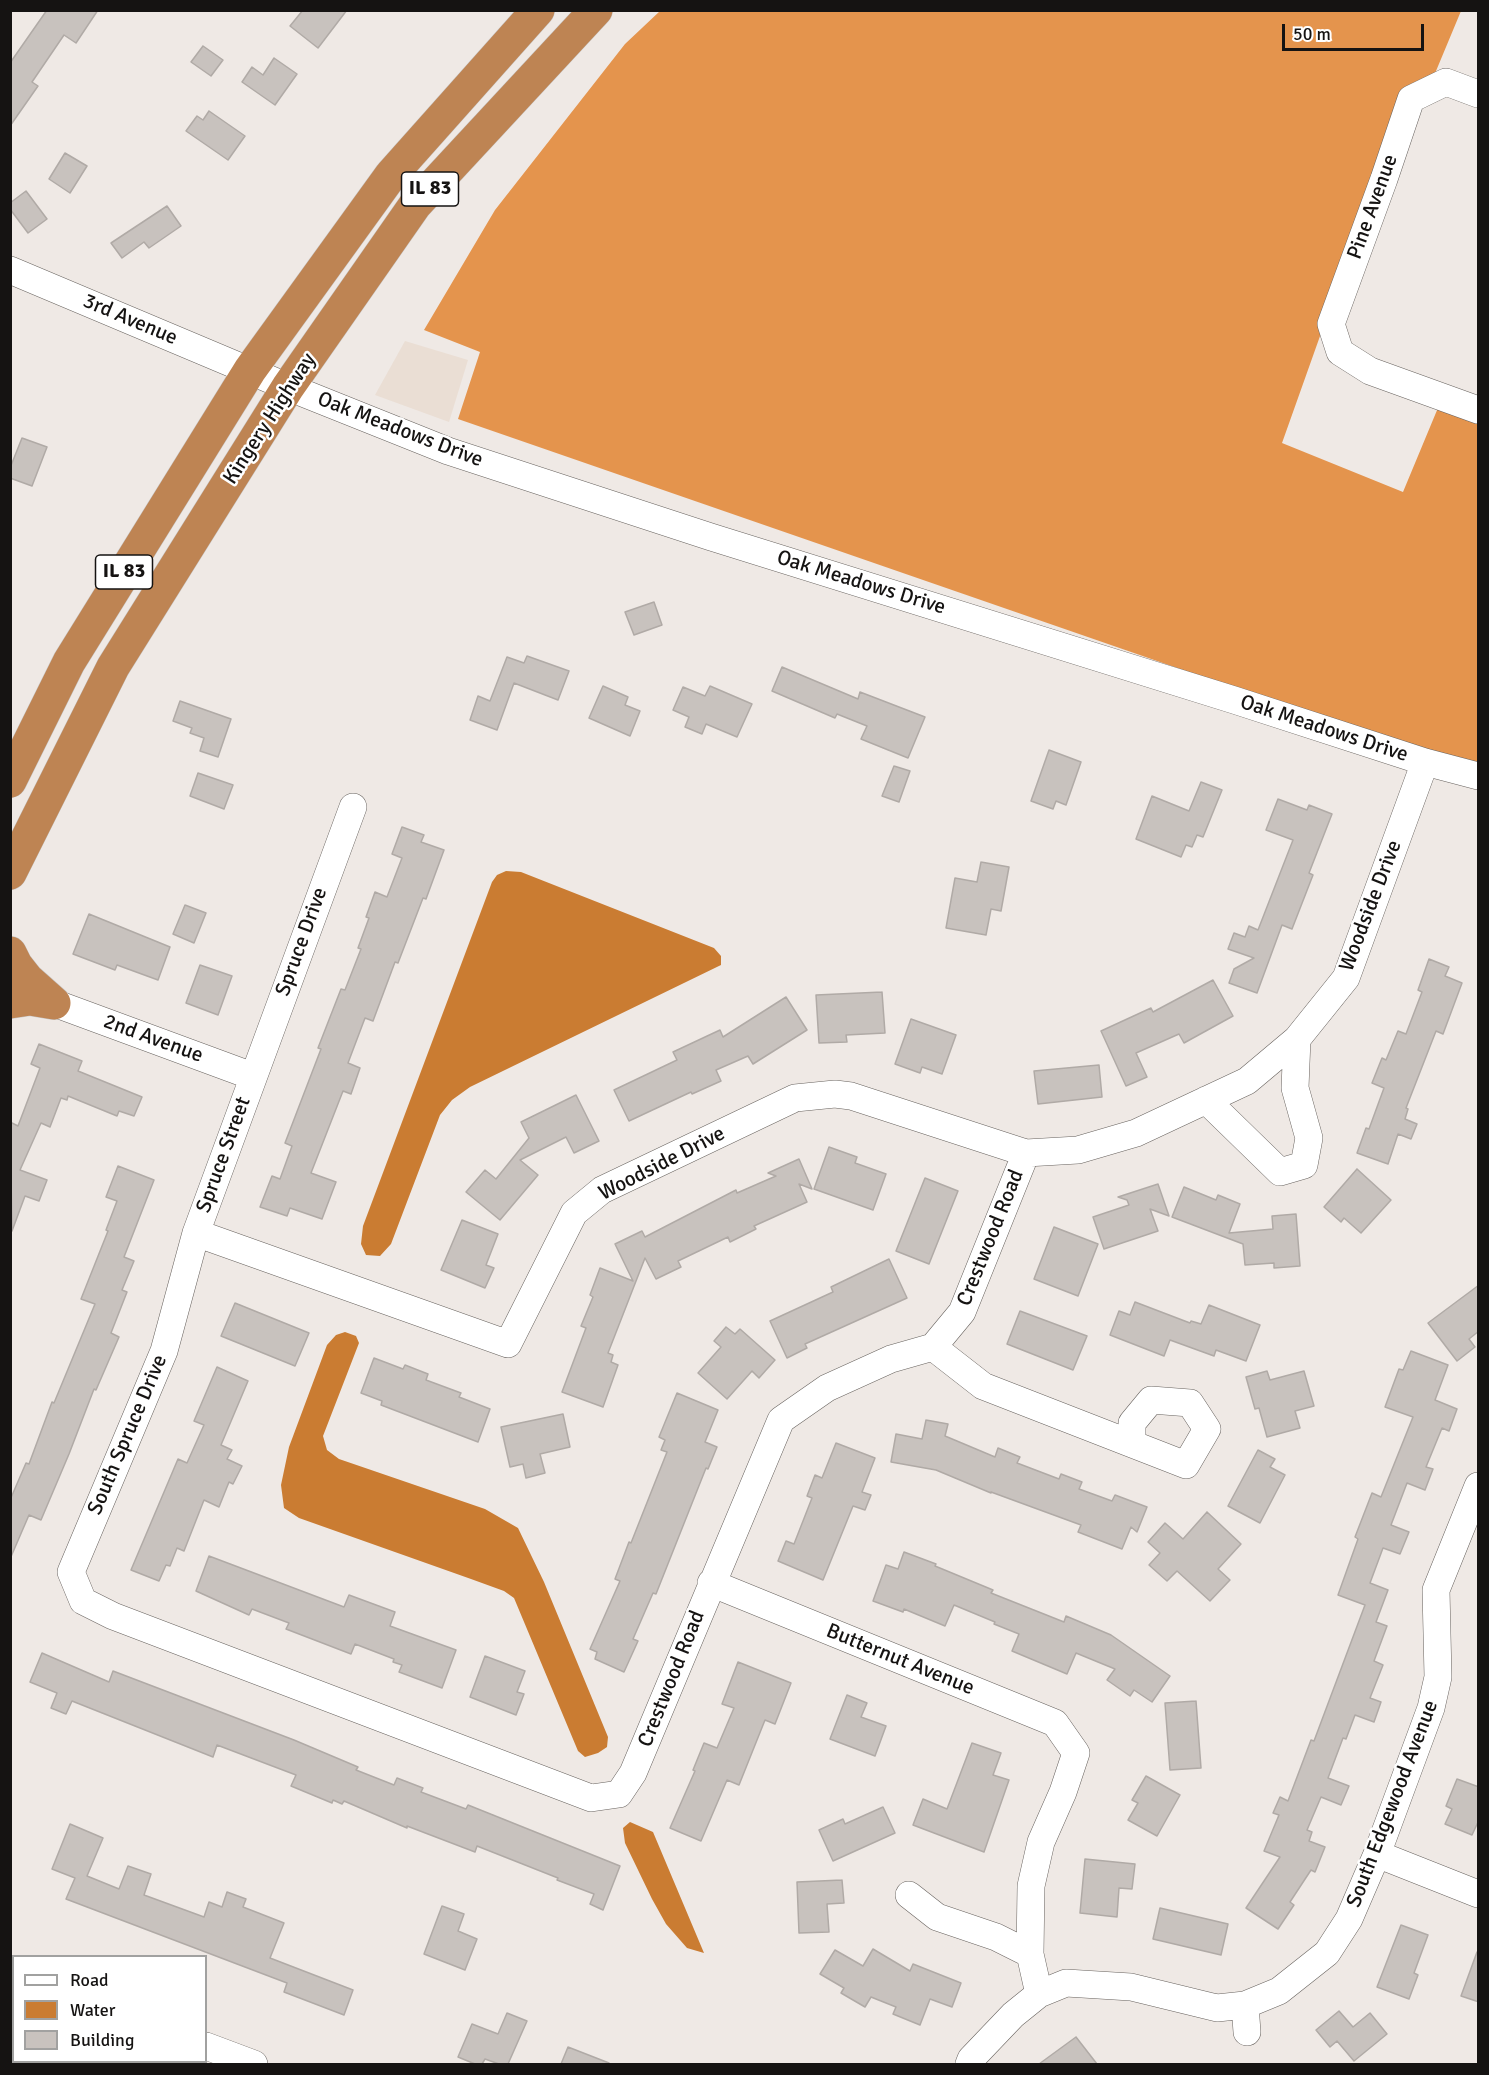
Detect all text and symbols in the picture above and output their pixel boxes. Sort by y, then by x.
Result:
scale bar [1285,12,1428,50]
text: 50 m [1293,23,1331,45]
street label: Pine Avenue [1342,151,1404,263]
road number: IL 83 [402,172,458,206]
street label: 3rd Avenue [79,289,181,351]
street label: Kingery Highway [218,349,322,489]
street label: Oak Meadows Drive [314,387,486,473]
street label: Oak Meadows Drive [774,545,948,621]
road number: IL 83 [96,555,152,589]
street label: Oak Meadows Drive [1237,690,1411,768]
street label: Woodside Drive [1334,837,1408,975]
street label: Spruce Drive [271,884,333,1000]
street label: 2nd Avenue [100,1009,206,1069]
street label: Spruce Street [191,1094,257,1216]
street label: Woodside Drive [595,1121,729,1207]
street label: Crestwood Road [952,1166,1030,1310]
street label: South Spruce Drive [83,1351,173,1519]
street label: Crestwood Road [633,1607,711,1751]
street label: Butternut Avenue [822,1619,978,1701]
street label: South Edgewood Avenue [1342,1697,1444,1911]
legend [12,1955,207,2063]
text: Road [70,1969,109,1991]
text: Water [70,1999,115,2021]
text: Building [70,2029,134,2051]

